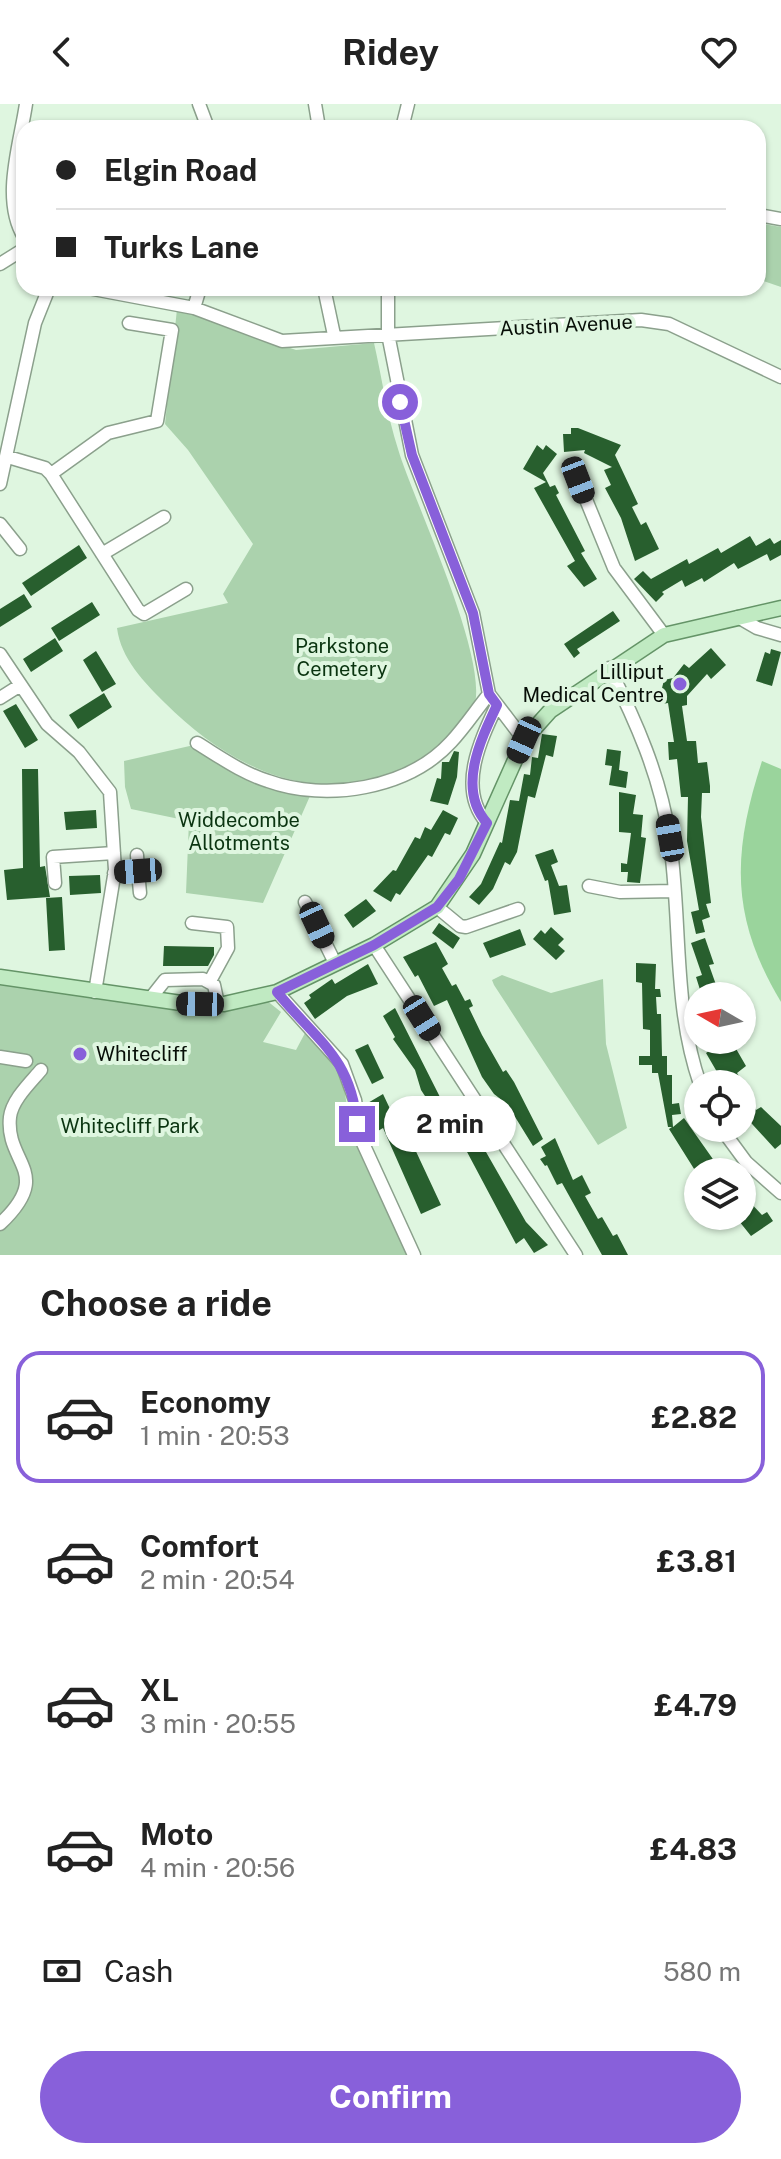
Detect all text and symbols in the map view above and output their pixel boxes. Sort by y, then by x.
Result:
icon: back [40,30,84,74]
icon: heart [697,30,741,74]
text: Ridey [342,31,439,73]
text: Elgin Road [104,152,257,188]
text: Turks Lane [104,229,259,265]
street label: Austin Avenue [499,310,633,340]
route start [382,384,418,420]
car [558,453,598,507]
park label: Parkstone Cemetery [295,634,389,681]
place label: Lilliput Medical Centre [522,660,664,707]
marker: Lilliput Medical Centre [671,675,689,693]
car [503,713,545,767]
park label: Widdecombe Allotments [178,808,300,855]
car [654,812,686,864]
car [113,857,163,885]
car [296,898,338,952]
north arrow [684,982,756,1054]
map controls [684,982,756,1230]
car [399,991,445,1045]
car [176,992,224,1016]
place label: Whitecliff [96,1042,187,1066]
marker: Whitecliff [71,1045,89,1063]
button: locate [684,1070,756,1142]
callout: 2 min [385,1096,517,1152]
route end [339,1106,375,1142]
text: 2 min [416,1108,484,1139]
park label: Whitecliff Park [61,1114,199,1138]
button: layers [684,1158,756,1230]
text: Choose a ride [40,1282,272,1324]
icon: car [44,1381,116,1453]
text: Economy [140,1384,271,1420]
text: £2.82 [651,1399,737,1435]
text: 1 min · 20:53 [140,1420,290,1451]
icon: car [44,1525,116,1597]
text: Comfort [140,1528,259,1564]
text: £3.81 [657,1543,737,1579]
text: 2 min · 20:54 [140,1564,295,1595]
icon: car [44,1669,116,1741]
text: XL [140,1672,179,1708]
text: £4.79 [654,1687,737,1723]
text: 3 min · 20:55 [140,1708,296,1739]
icon: car [44,1813,116,1885]
text: Moto [140,1816,213,1852]
text: £4.83 [650,1831,737,1867]
text: 4 min · 20:56 [140,1852,295,1883]
icon: cash [40,1949,84,1993]
text: Cash [104,1953,173,1989]
text: 580 m [663,1956,741,1987]
button: Confirm [40,2051,741,2143]

